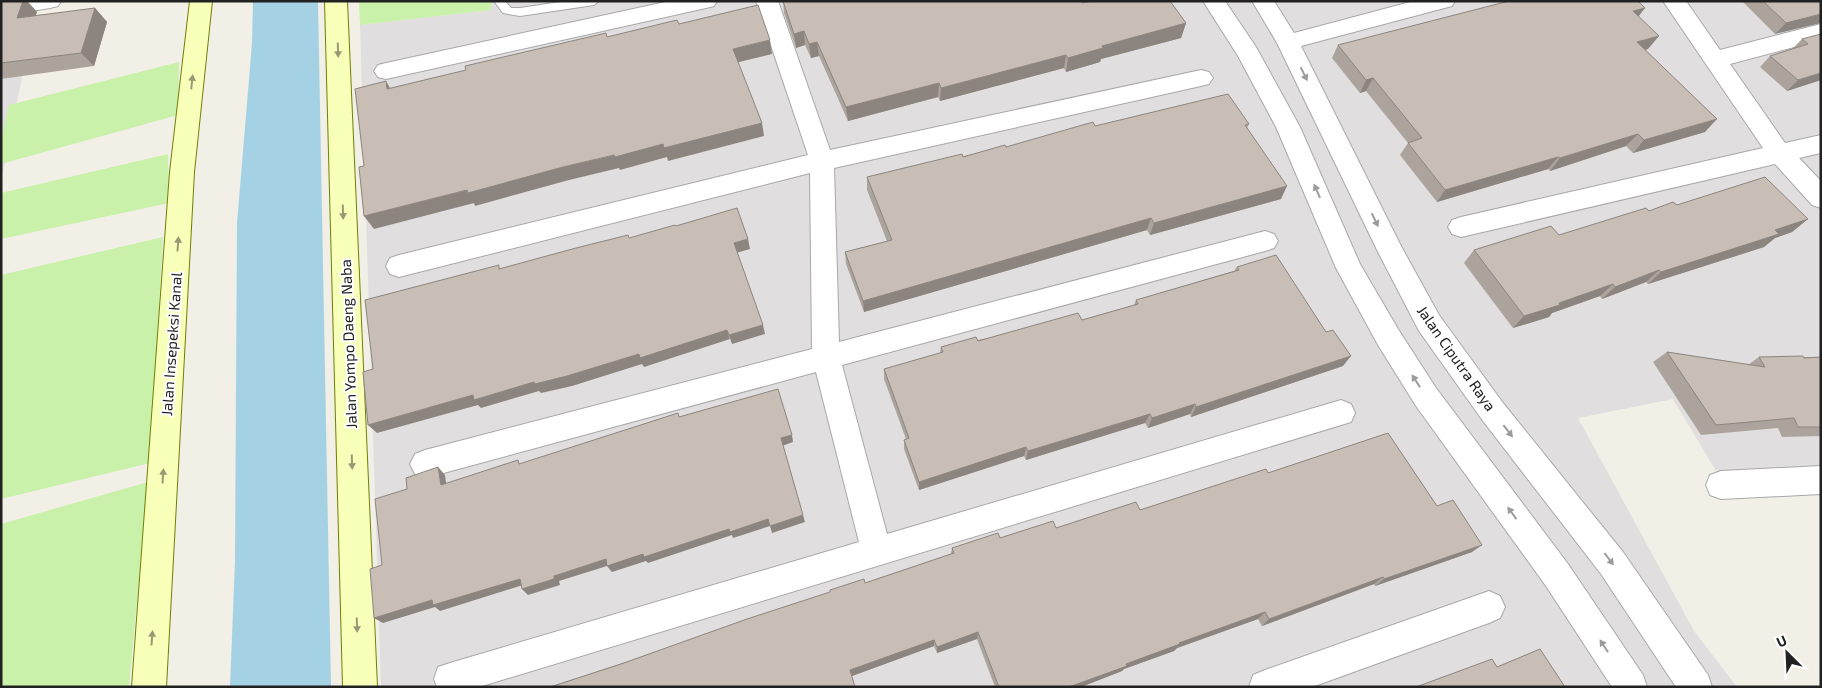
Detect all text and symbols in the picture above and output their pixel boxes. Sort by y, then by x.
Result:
one-way arrow [334,42,342,58]
one-way arrow [1300,67,1308,81]
one-way arrow [188,74,196,90]
one-way arrow [1312,184,1320,198]
one-way arrow [340,205,348,221]
one-way arrow [1372,213,1380,227]
one-way arrow [174,236,182,252]
street label: Jalan Yompo Daeng Naba [336,259,360,429]
street label: Jalan Insepeksi Kanal [157,271,185,416]
street label: Jalan Ciputra Raya [1414,302,1500,414]
one-way arrow [1411,375,1421,388]
one-way arrow [1503,424,1514,437]
one-way arrow [348,454,356,470]
one-way arrow [159,468,167,484]
one-way arrow [1506,507,1517,520]
one-way arrow [1604,552,1614,566]
one-way arrow [354,617,362,633]
north arrow [1762,628,1812,678]
one-way arrow [149,630,157,646]
text: U [1774,631,1789,650]
one-way arrow [1600,639,1609,653]

